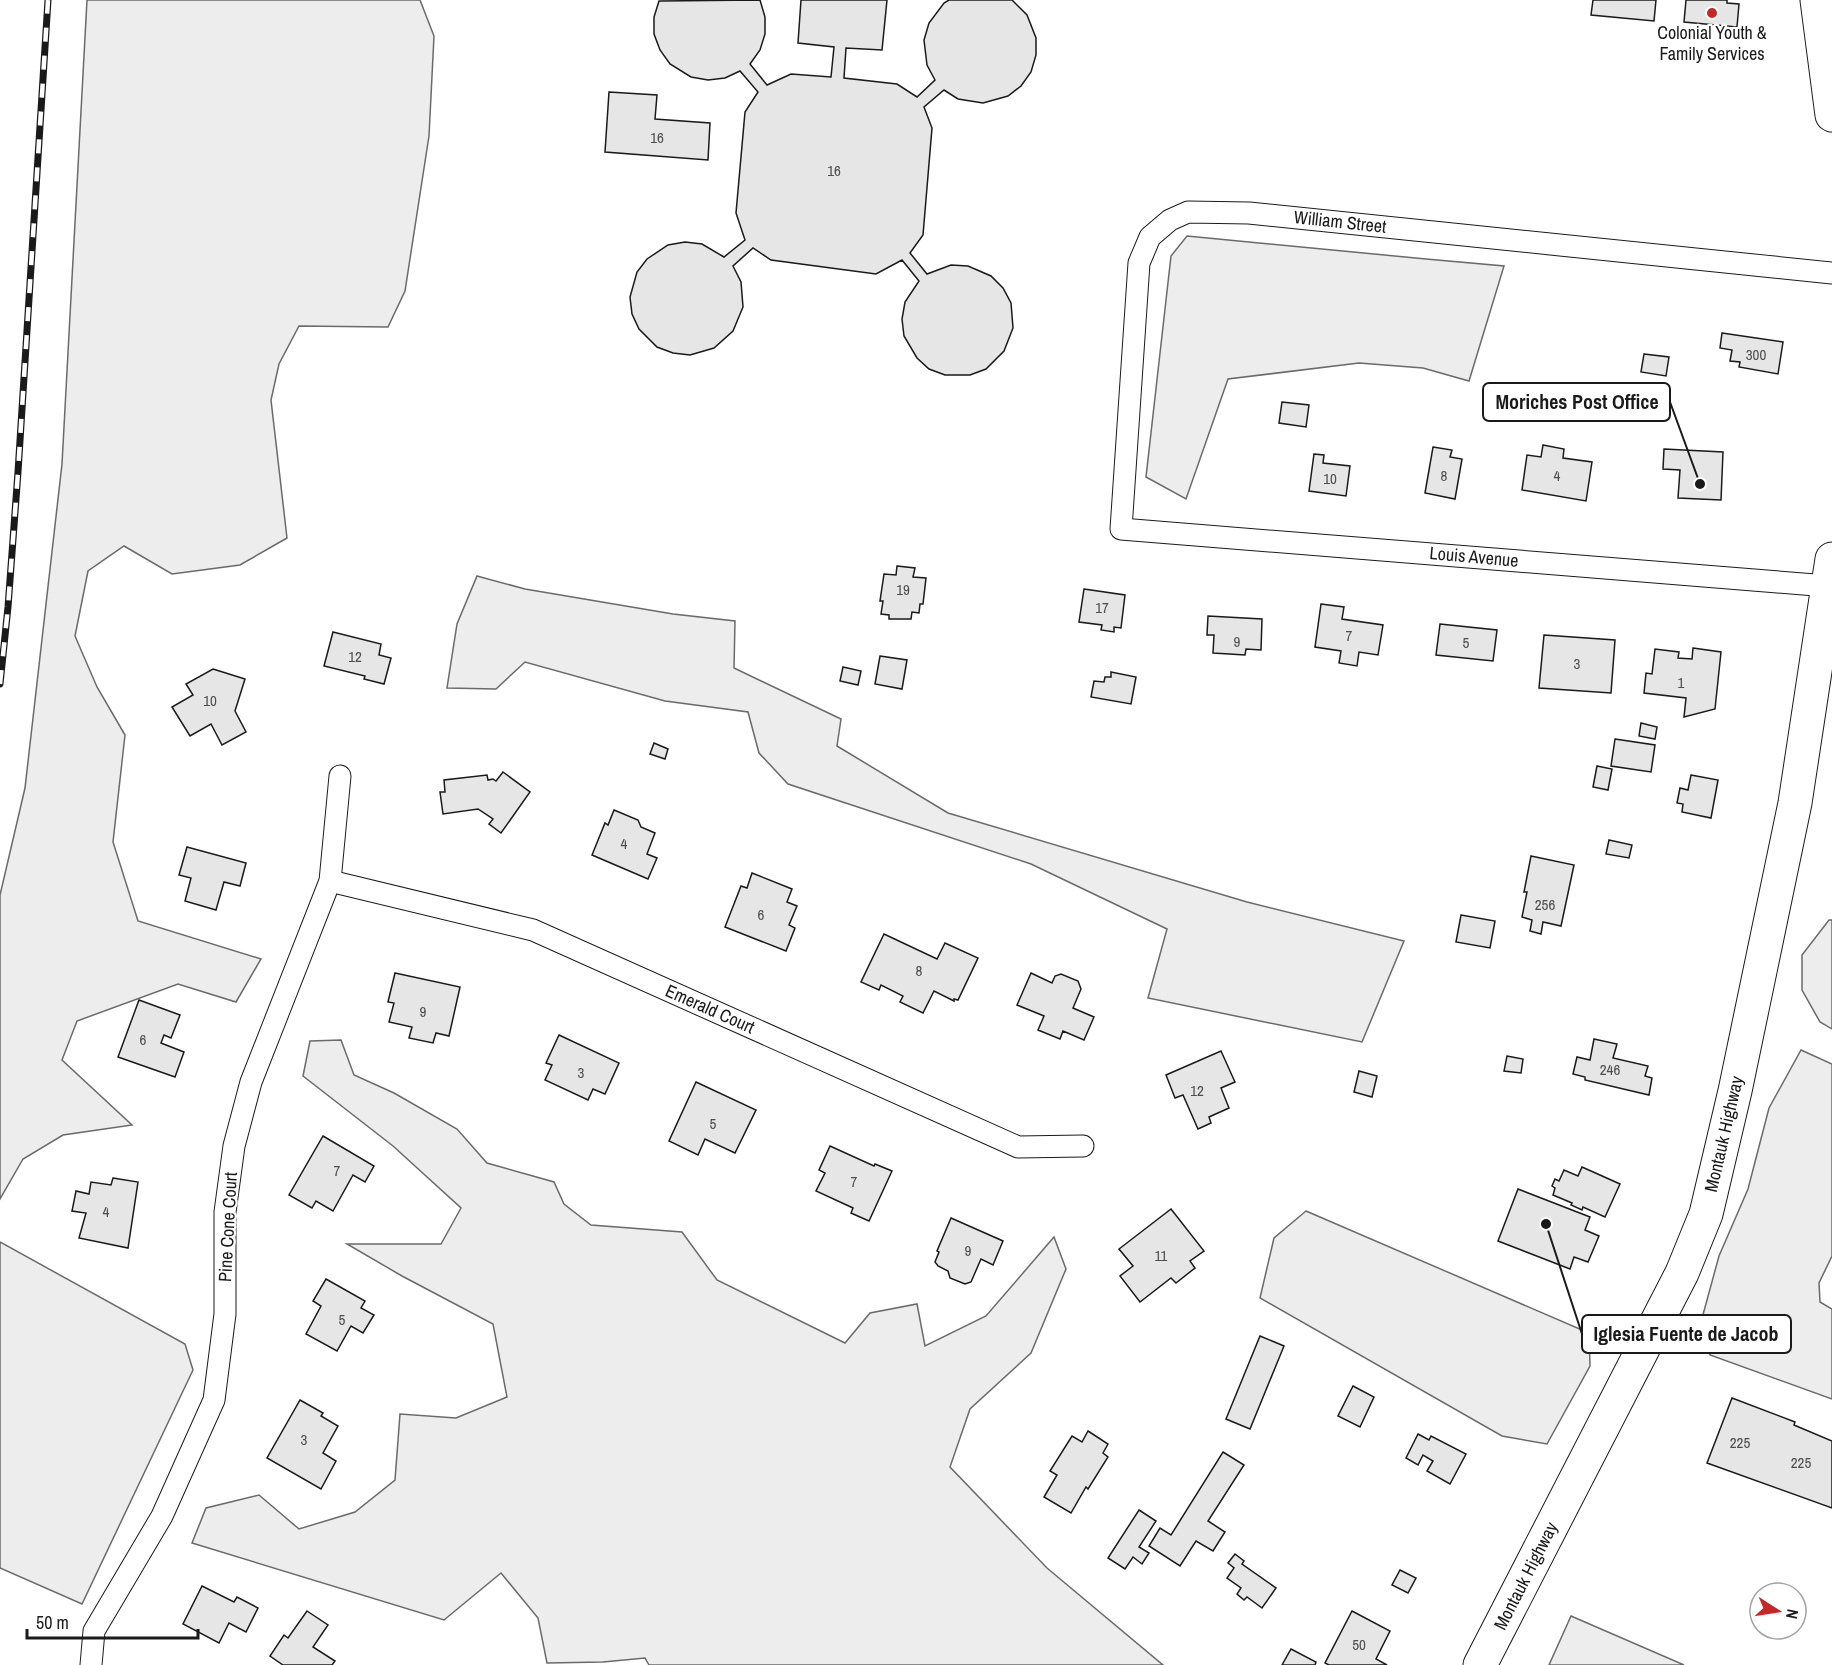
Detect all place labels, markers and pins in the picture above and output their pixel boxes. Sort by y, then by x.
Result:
marker: Colonial Youth & Family Services [1705,6,1719,20]
place label: Colonial Youth & Family Services [1657,20,1767,66]
callout: Moriches Post Office [1483,383,1670,421]
callout: Iglesia Fuente de Jacob [1582,1315,1791,1353]

